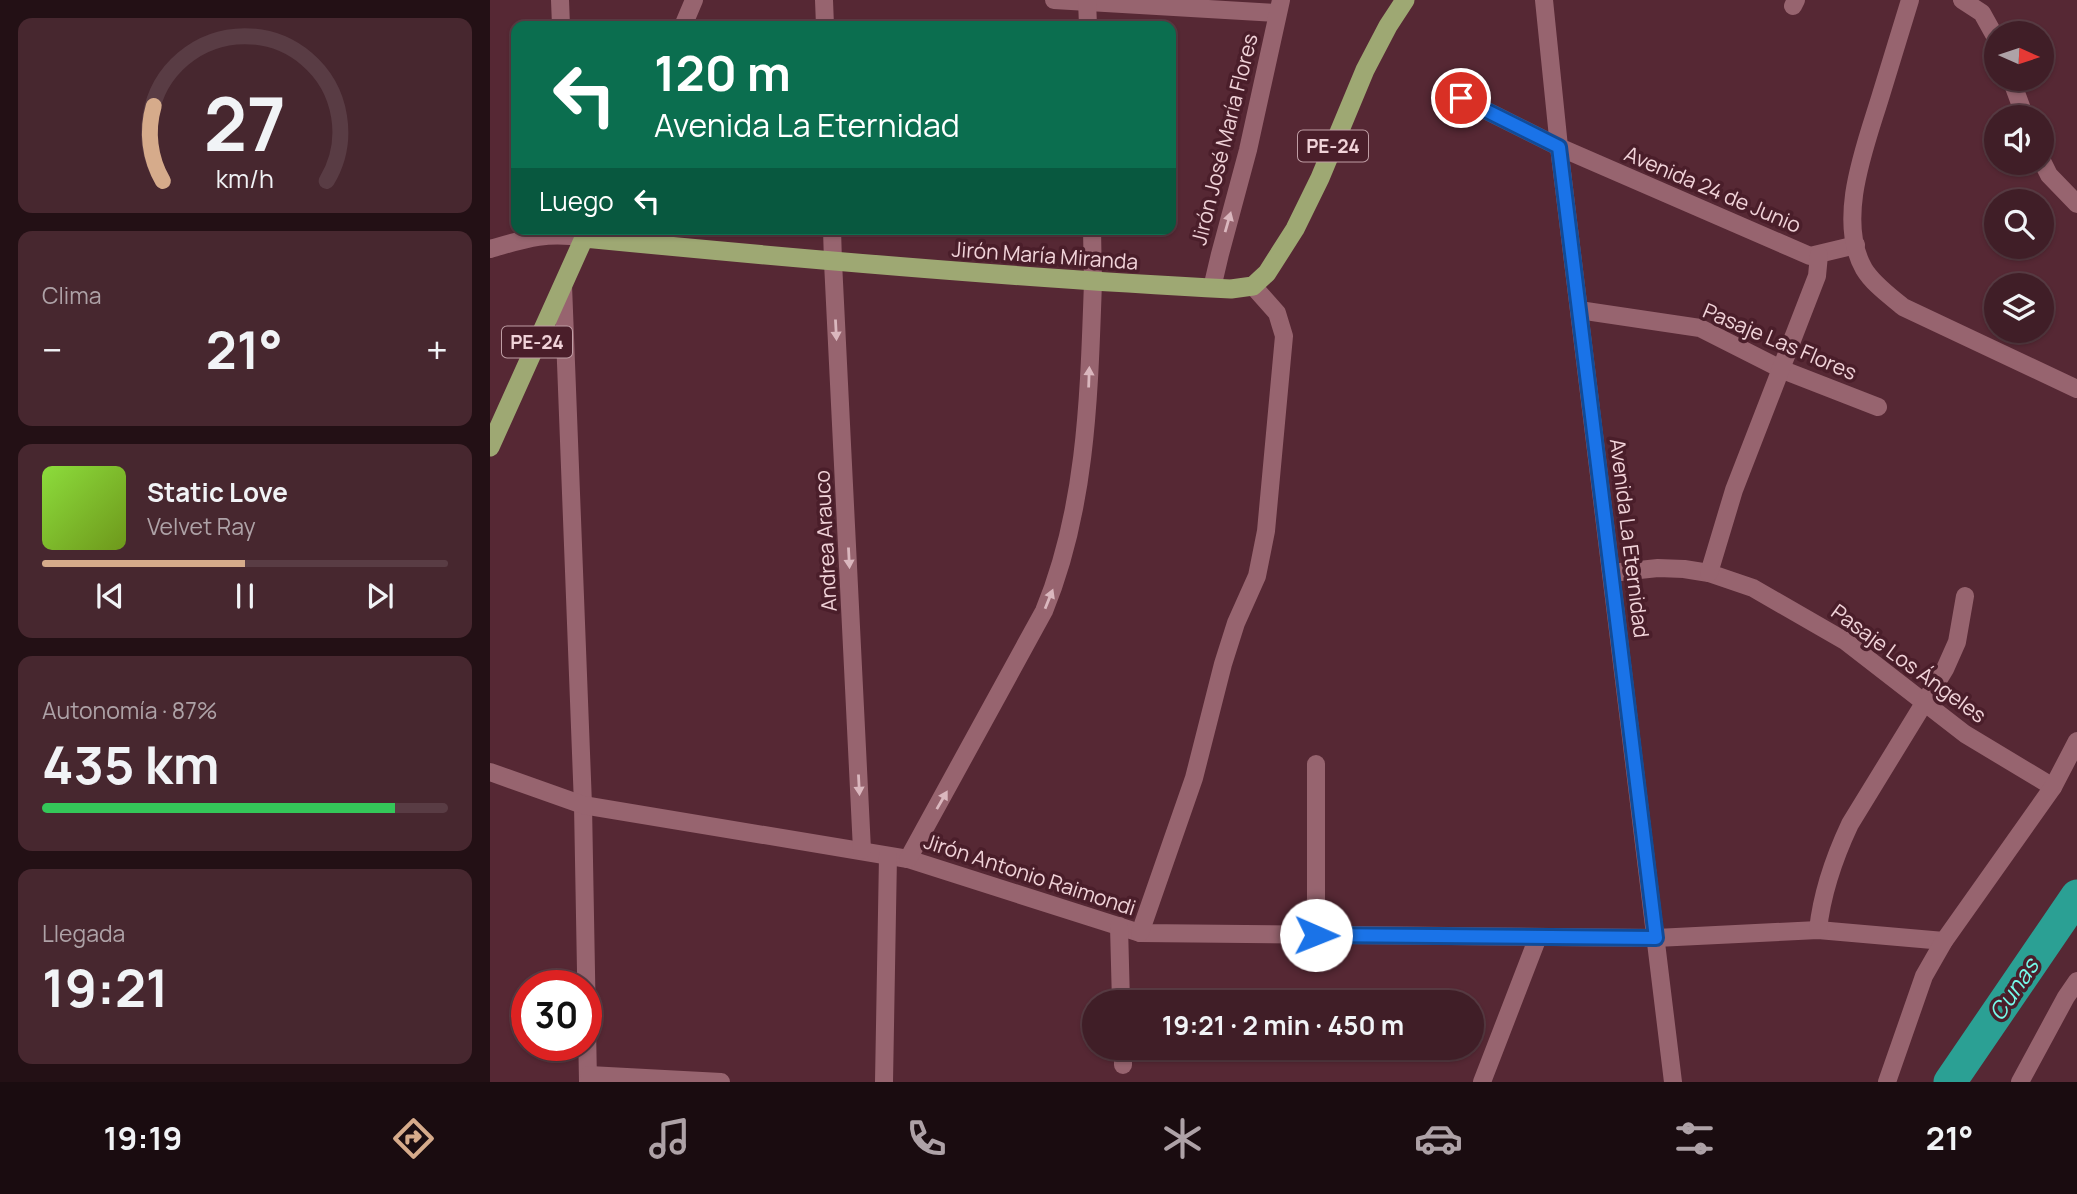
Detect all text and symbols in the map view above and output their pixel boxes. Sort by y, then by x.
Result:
north arrow [1984,21,2054,91]
map controls [1984,21,2054,343]
street label: Jirón José María Flores [1184,30,1264,248]
text: 120 m [654,39,791,106]
icon: left [539,49,630,140]
pin [1431,68,1491,128]
text: 27 [204,74,286,174]
icon: arrive [1442,79,1480,117]
text: Avenida La Eternidad [654,103,960,147]
button: sound [1984,105,2054,175]
road number: PE-24 [1298,130,1368,162]
street label: Avenida 24 de Junio [1620,139,1806,239]
text: km/h [216,161,274,196]
icon: left [628,182,666,220]
text: Luego [539,183,614,219]
button: search [1984,189,2054,259]
one-way arrow [1224,211,1234,232]
street label: Jirón María Miranda [951,235,1139,275]
button: layers [1984,273,2054,343]
text: Clima [42,279,101,311]
street label: Pasaje Las Flores [1699,296,1861,386]
text: 21° [206,314,283,385]
one-way arrow [831,320,842,342]
text: − [42,323,63,375]
text: + [426,323,448,375]
road number: PE-24 [502,326,572,358]
one-way arrow [1084,365,1095,387]
street label: Avenida La Eternidad [1604,437,1656,639]
street label: Andrea Arauco [807,469,843,613]
text: Static Love [147,474,288,510]
text: Velvet Ray [147,510,256,542]
one-way arrow [843,547,854,569]
icon: previous [91,577,129,615]
icon: pause [226,577,264,615]
icon: next [361,577,399,615]
one-way arrow [1044,589,1055,610]
street label: Pasaje Los Ángeles [1826,597,1992,729]
text: Autonomía · 87% [42,694,217,726]
text: 435 km [42,729,219,800]
one-way arrow [854,774,865,796]
one-way arrow [936,790,948,810]
street label: Jirón Antonio Raimondi [921,827,1139,921]
position arrow [1279,898,1353,972]
text: Llegada [42,917,125,949]
water label: Cunas [1981,950,2047,1026]
text: 19:21 [42,952,169,1023]
speed limit sign: 30 [511,970,602,1061]
text: 19:21 · 2 min · 450 m [1162,1007,1404,1043]
icon: directions [389,1114,438,1163]
icon: music [645,1114,694,1163]
icon: phone [902,1114,951,1163]
icon: climate [1158,1114,1207,1163]
icon: car [1414,1114,1463,1163]
icon: filters [1670,1114,1719,1163]
text: 19:19 [104,1116,182,1160]
text: 21° [1926,1116,1973,1160]

